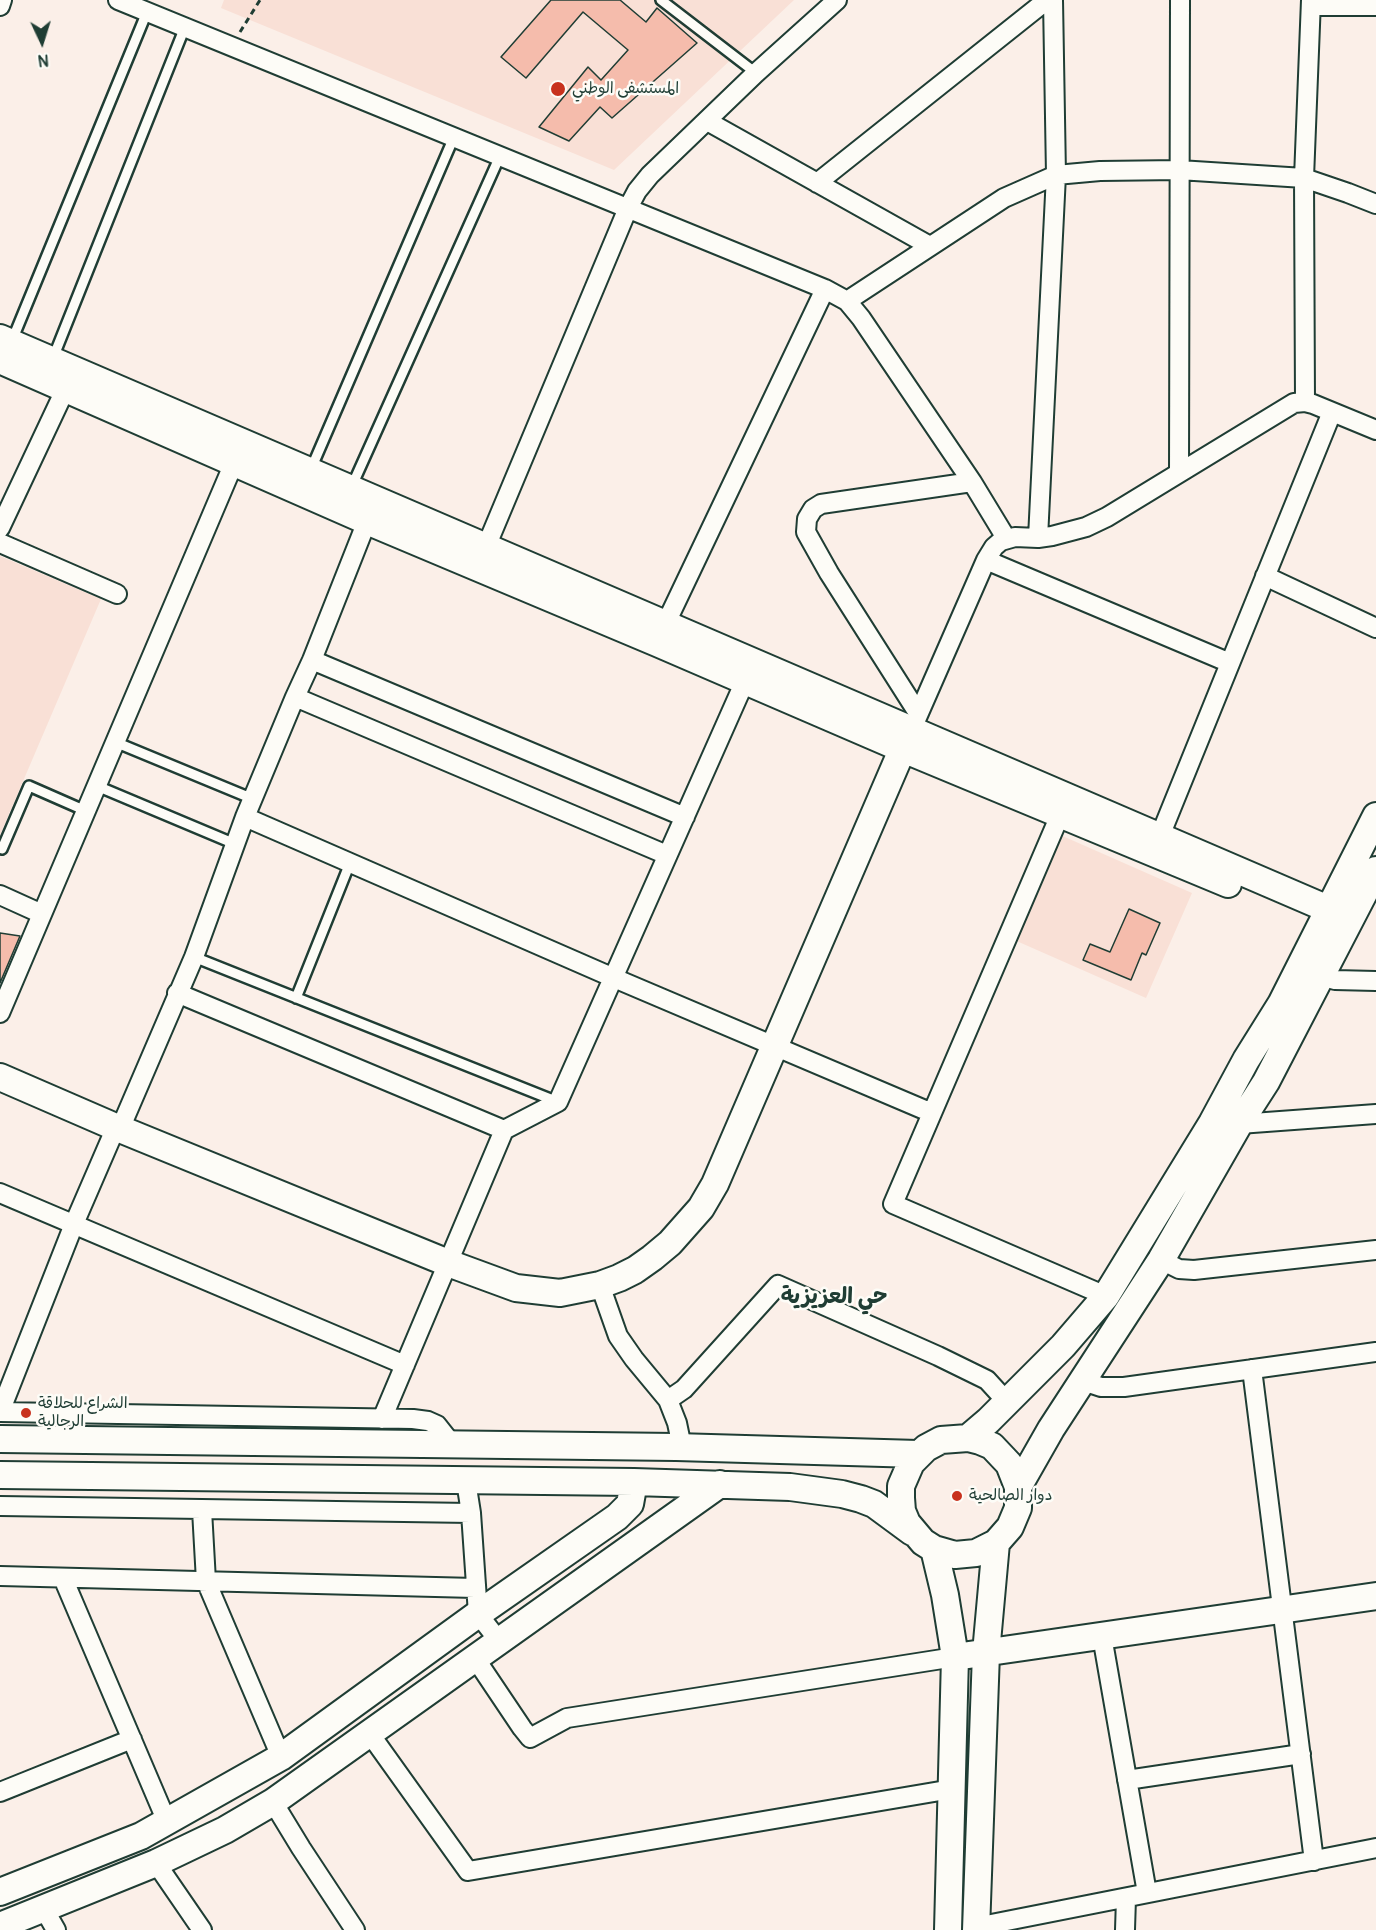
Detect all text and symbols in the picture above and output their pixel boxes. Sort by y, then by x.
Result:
north arrow [12,12,72,72]
text: N [37,50,49,70]
place label: المستشفى الوطني [572,79,679,99]
marker: المستشفى الوطني [549,80,567,98]
district label: حي العزيزية [781,1284,887,1310]
place label: الشراع للحلاقة الرجالية [38,1394,128,1432]
marker: الشراع للحلاقة الرجالية [19,1406,33,1420]
place label: دوار الصالحية [969,1486,1053,1506]
marker: دوار الصالحية [950,1489,964,1503]

